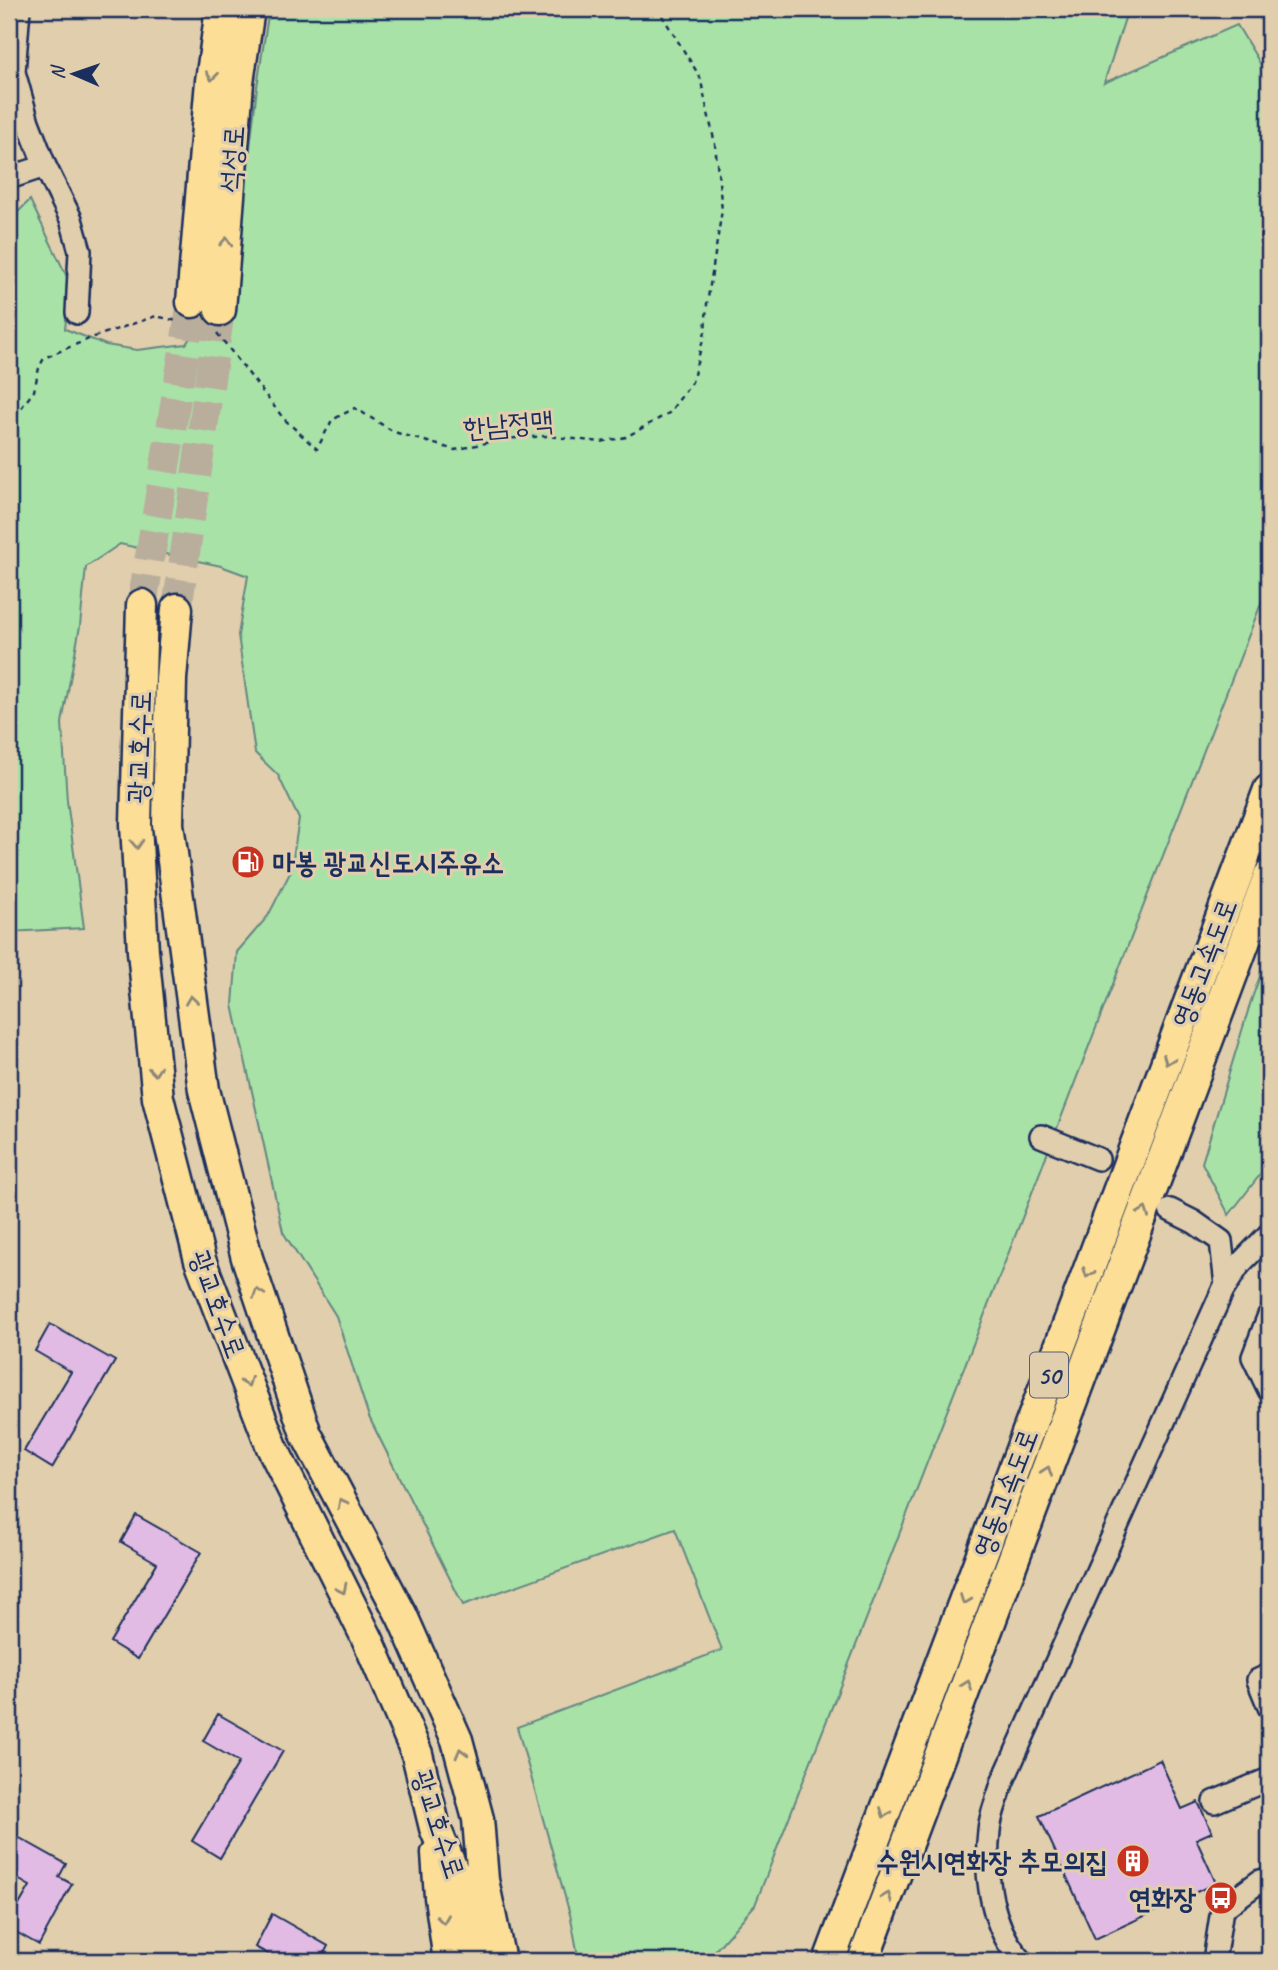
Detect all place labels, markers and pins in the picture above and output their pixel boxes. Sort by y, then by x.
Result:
fuel station icon: 마봉 광교신도시주유소 [229,843,267,881]
place label: 마봉 광교신도시주유소 [272,845,504,880]
building icon: 수원시연화장 추모의집 [1114,1842,1152,1880]
place label: 수원시연화장 추모의집 [876,1844,1108,1879]
bus stop icon: 연화장 [1202,1879,1240,1917]
place label: 연화장 [1128,1881,1196,1916]

